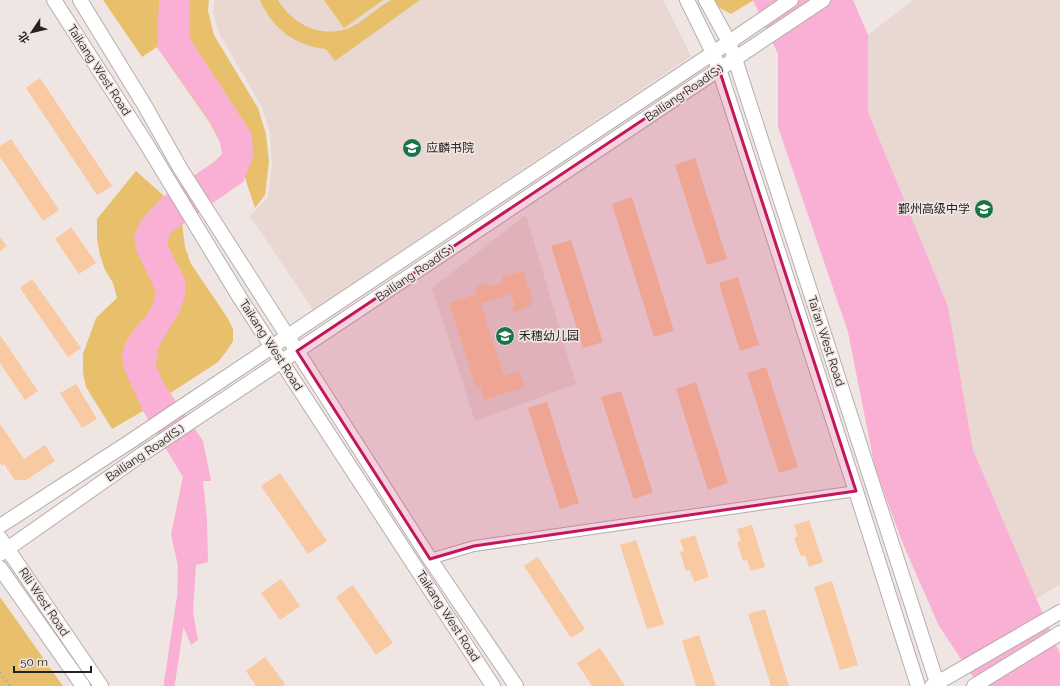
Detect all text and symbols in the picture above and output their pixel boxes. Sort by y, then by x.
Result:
north arrow [12,12,52,52]
street label: Taikang West Road [64,22,134,118]
text: 北 [16,29,33,46]
street label: Bailiang Road(S.) [642,62,726,124]
school or university icon: 应麟书院 [401,137,423,159]
place label: 应麟书院 [426,141,474,155]
school or university icon: 鄞州高级中学 [973,198,995,220]
place label: 鄞州高级中学 [898,202,970,216]
street label: Bailiang Road(S.) [373,242,457,304]
street label: Tai‘an West Road [805,294,847,388]
street label: Taikang West Road [236,297,306,393]
school or university icon: 禾穗幼儿园 [494,325,516,347]
place label: 禾穗幼儿园 [519,329,579,343]
street label: Bailiang Road(S.) [103,422,187,484]
street label: Rili West Road [16,565,72,639]
street label: Taikang West Road [413,568,483,664]
scale bar [14,648,91,674]
text: 50 m [20,655,48,669]

